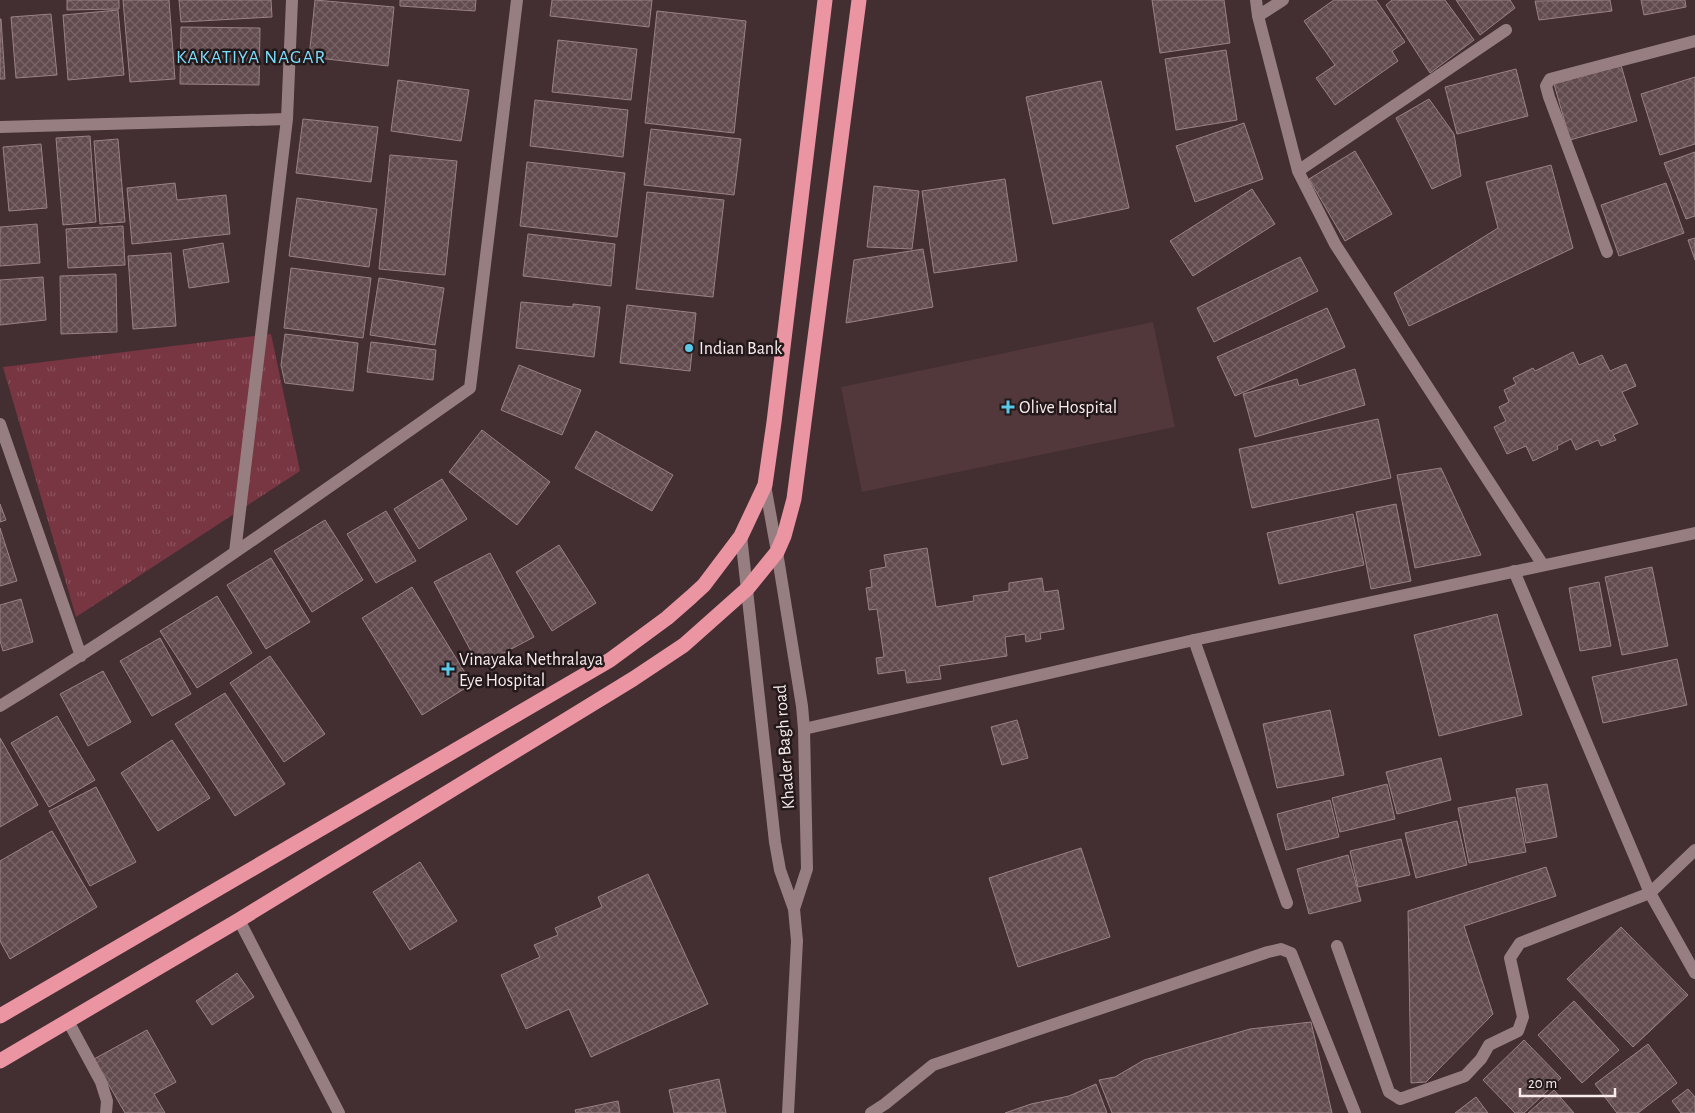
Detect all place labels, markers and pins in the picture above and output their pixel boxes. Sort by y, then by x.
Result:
place label: Indian Bank [699,340,783,358]
marker: Indian Bank [683,342,695,354]
place label: Olive Hospital [1019,399,1117,417]
marker: Olive Hospital [1001,400,1015,414]
place label: Vinayaka Nethralaya Eye Hospital [459,651,603,690]
marker: Vinayaka Nethralaya Eye Hospital [441,662,455,676]

